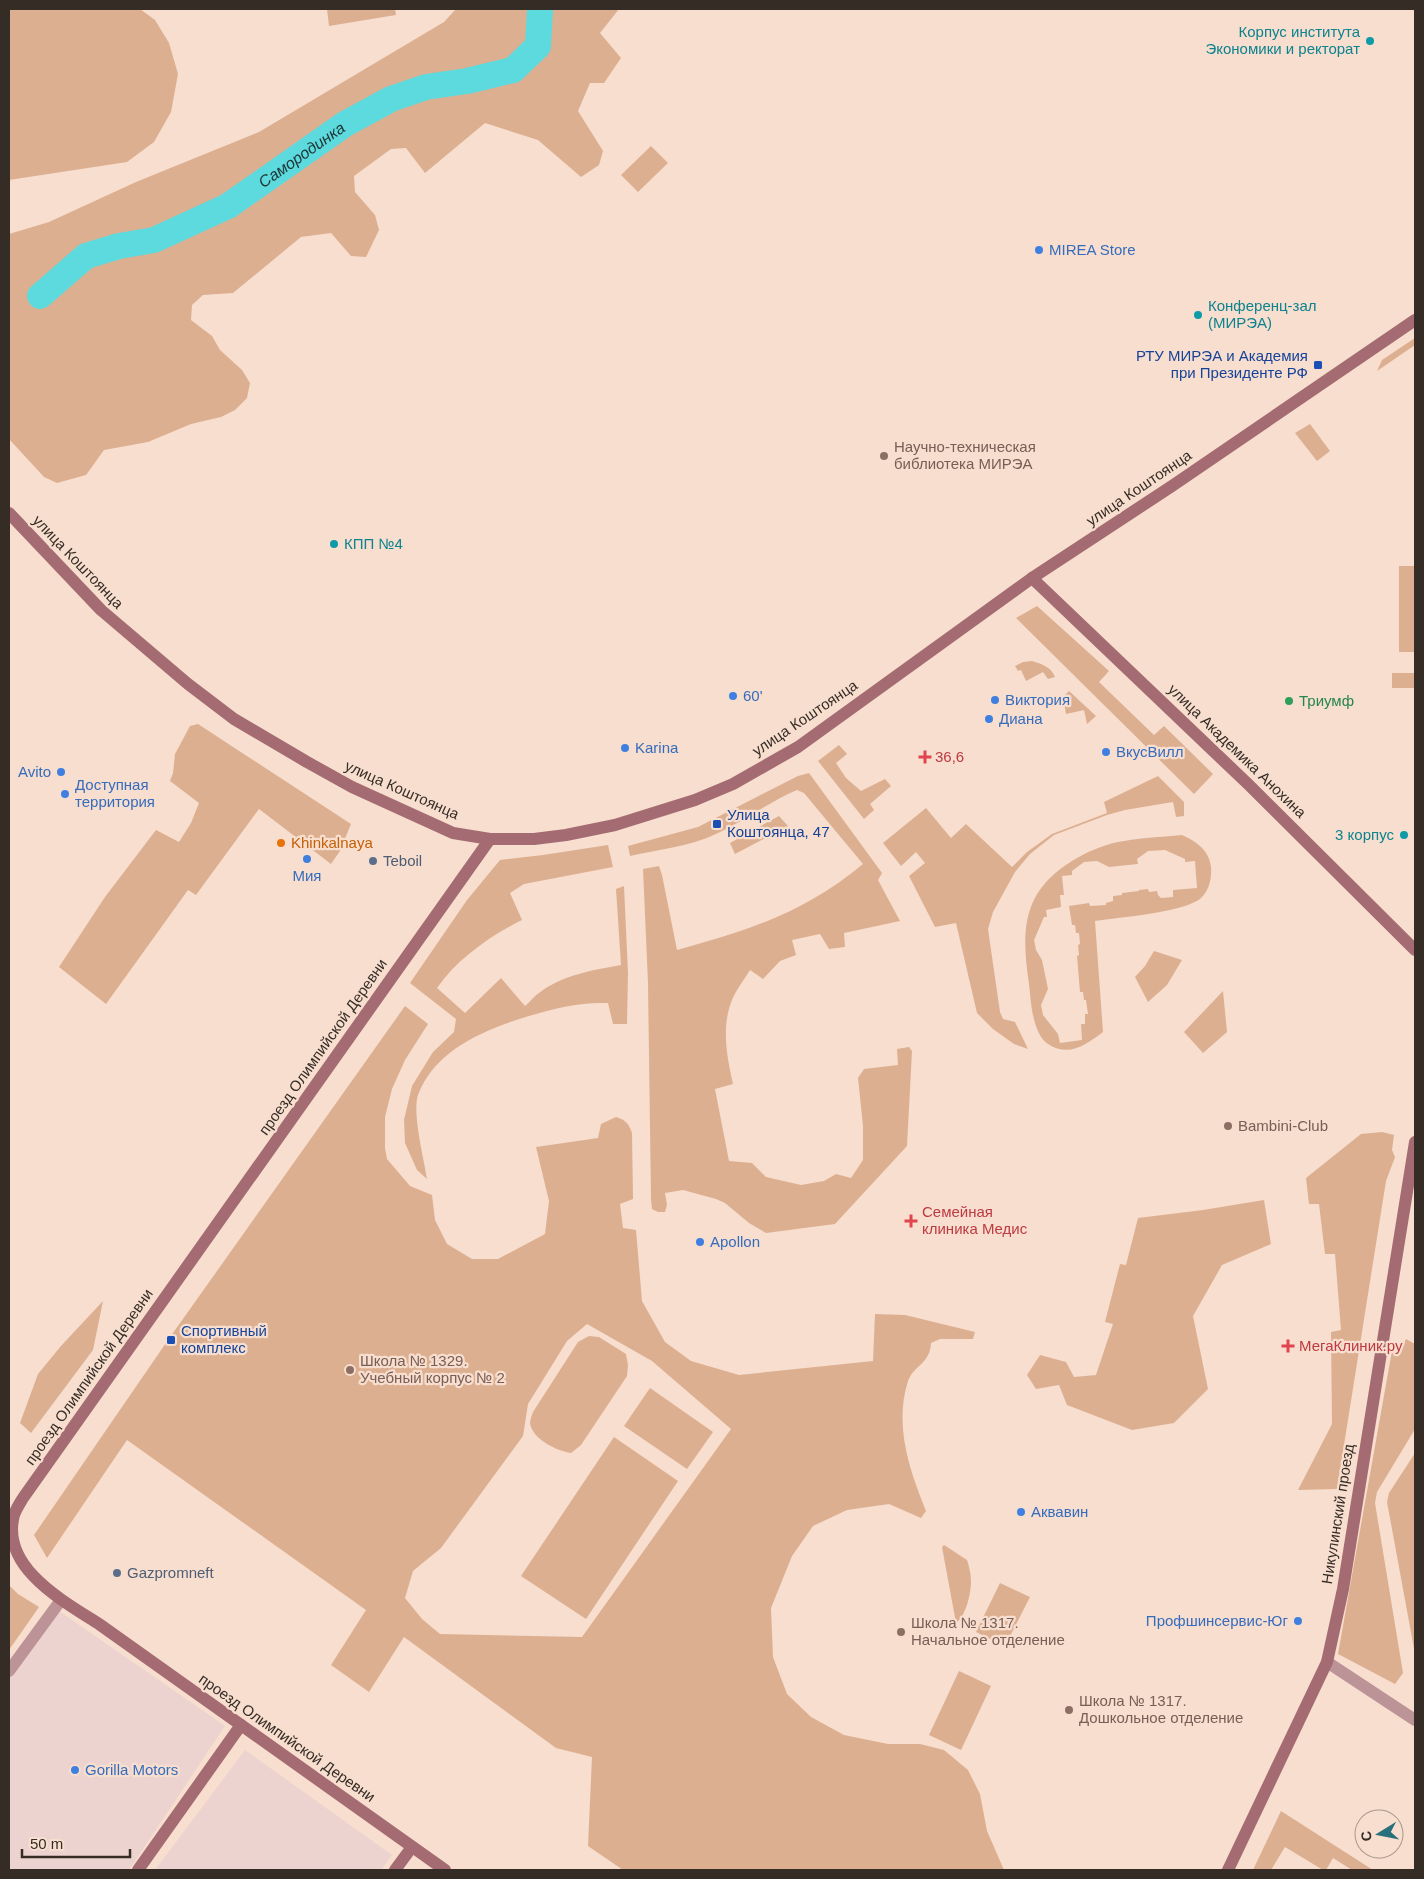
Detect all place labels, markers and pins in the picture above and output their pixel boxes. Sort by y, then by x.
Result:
place label: Корпус института Экономики и ректорат [1205,23,1361,57]
marker: Корпус института Экономики и ректорат [1364,35,1376,47]
place label: MIREA Store [1049,241,1136,258]
marker: MIREA Store [1033,244,1045,256]
place label: Конференц-зал (МИРЭА) [1208,297,1317,331]
marker: Конференц-зал (МИРЭА) [1192,309,1204,321]
place label: РТУ МИРЭА и Академия при Президенте РФ [1136,347,1308,381]
marker: РТУ МИРЭА и Академия при Президенте РФ [1312,359,1324,371]
place label: Научно-техническая библиотека МИРЭА [894,438,1036,472]
marker: Научно-техническая библиотека МИРЭА [878,450,890,462]
place label: КПП №4 [344,535,403,552]
marker: КПП №4 [328,538,340,550]
place label: 60' [743,687,763,704]
marker: 60' [727,690,739,702]
place label: Виктория [1005,691,1070,708]
place label: Триумф [1299,692,1354,709]
marker: Виктория [989,694,1001,706]
marker: Триумф [1283,695,1295,707]
place label: Диана [999,710,1043,727]
marker: Диана [983,713,995,725]
place label: Karina [635,739,679,756]
marker: Karina [619,742,631,754]
place label: ВкусВилл [1116,743,1183,760]
marker: ВкусВилл [1100,746,1112,758]
place label: 36,6 [935,748,964,765]
marker: 36,6 [919,751,931,763]
place label: Avito [18,763,51,780]
marker: Avito [55,766,67,778]
place label: Доступная территория [75,776,155,810]
marker: Доступная территория [59,788,71,800]
place label: Улица Коштоянца, 47 [727,806,830,840]
marker: Улица Коштоянца, 47 [711,818,723,830]
place label: 3 корпус [1335,826,1394,843]
marker: 3 корпус [1398,829,1410,841]
place label: Khinkalnaya [291,834,373,851]
marker: Khinkalnaya [275,837,287,849]
place label: Teboil [383,852,422,869]
marker: Мия [301,853,313,865]
marker: Teboil [367,855,379,867]
place label: Мия [293,867,322,884]
place label: Bambini-Club [1238,1117,1328,1134]
marker: Bambini-Club [1222,1120,1234,1132]
place label: Семейная клиника Медис [922,1203,1028,1237]
marker: Семейная клиника Медис [904,1214,918,1228]
place label: Apollon [710,1233,760,1250]
marker: Apollon [694,1236,706,1248]
place label: Спортивный комплекс [181,1322,267,1356]
marker: Спортивный комплекс [165,1334,177,1346]
place label: МегаКлиник.ру [1299,1337,1403,1354]
marker: МегаКлиник.ру [1281,1339,1295,1353]
place label: Школа № 1329. Учебный корпус № 2 [360,1352,505,1386]
marker: Школа № 1329. Учебный корпус № 2 [344,1364,356,1376]
place label: Аквавин [1031,1503,1088,1520]
marker: Аквавин [1015,1506,1027,1518]
place label: Gazpromneft [127,1564,215,1581]
marker: Gazpromneft [111,1567,123,1579]
place label: Профшинсервис-Юг [1146,1612,1289,1629]
place label: Школа № 1317. Начальное отделение [911,1614,1065,1648]
marker: Профшинсервис-Юг [1292,1615,1304,1627]
marker: Школа № 1317. Начальное отделение [895,1626,907,1638]
place label: Школа № 1317. Дошкольное отделение [1079,1692,1243,1726]
marker: Школа № 1317. Дошкольное отделение [1063,1704,1075,1716]
place label: Gorilla Motors [85,1761,178,1778]
marker: Gorilla Motors [69,1764,81,1776]

